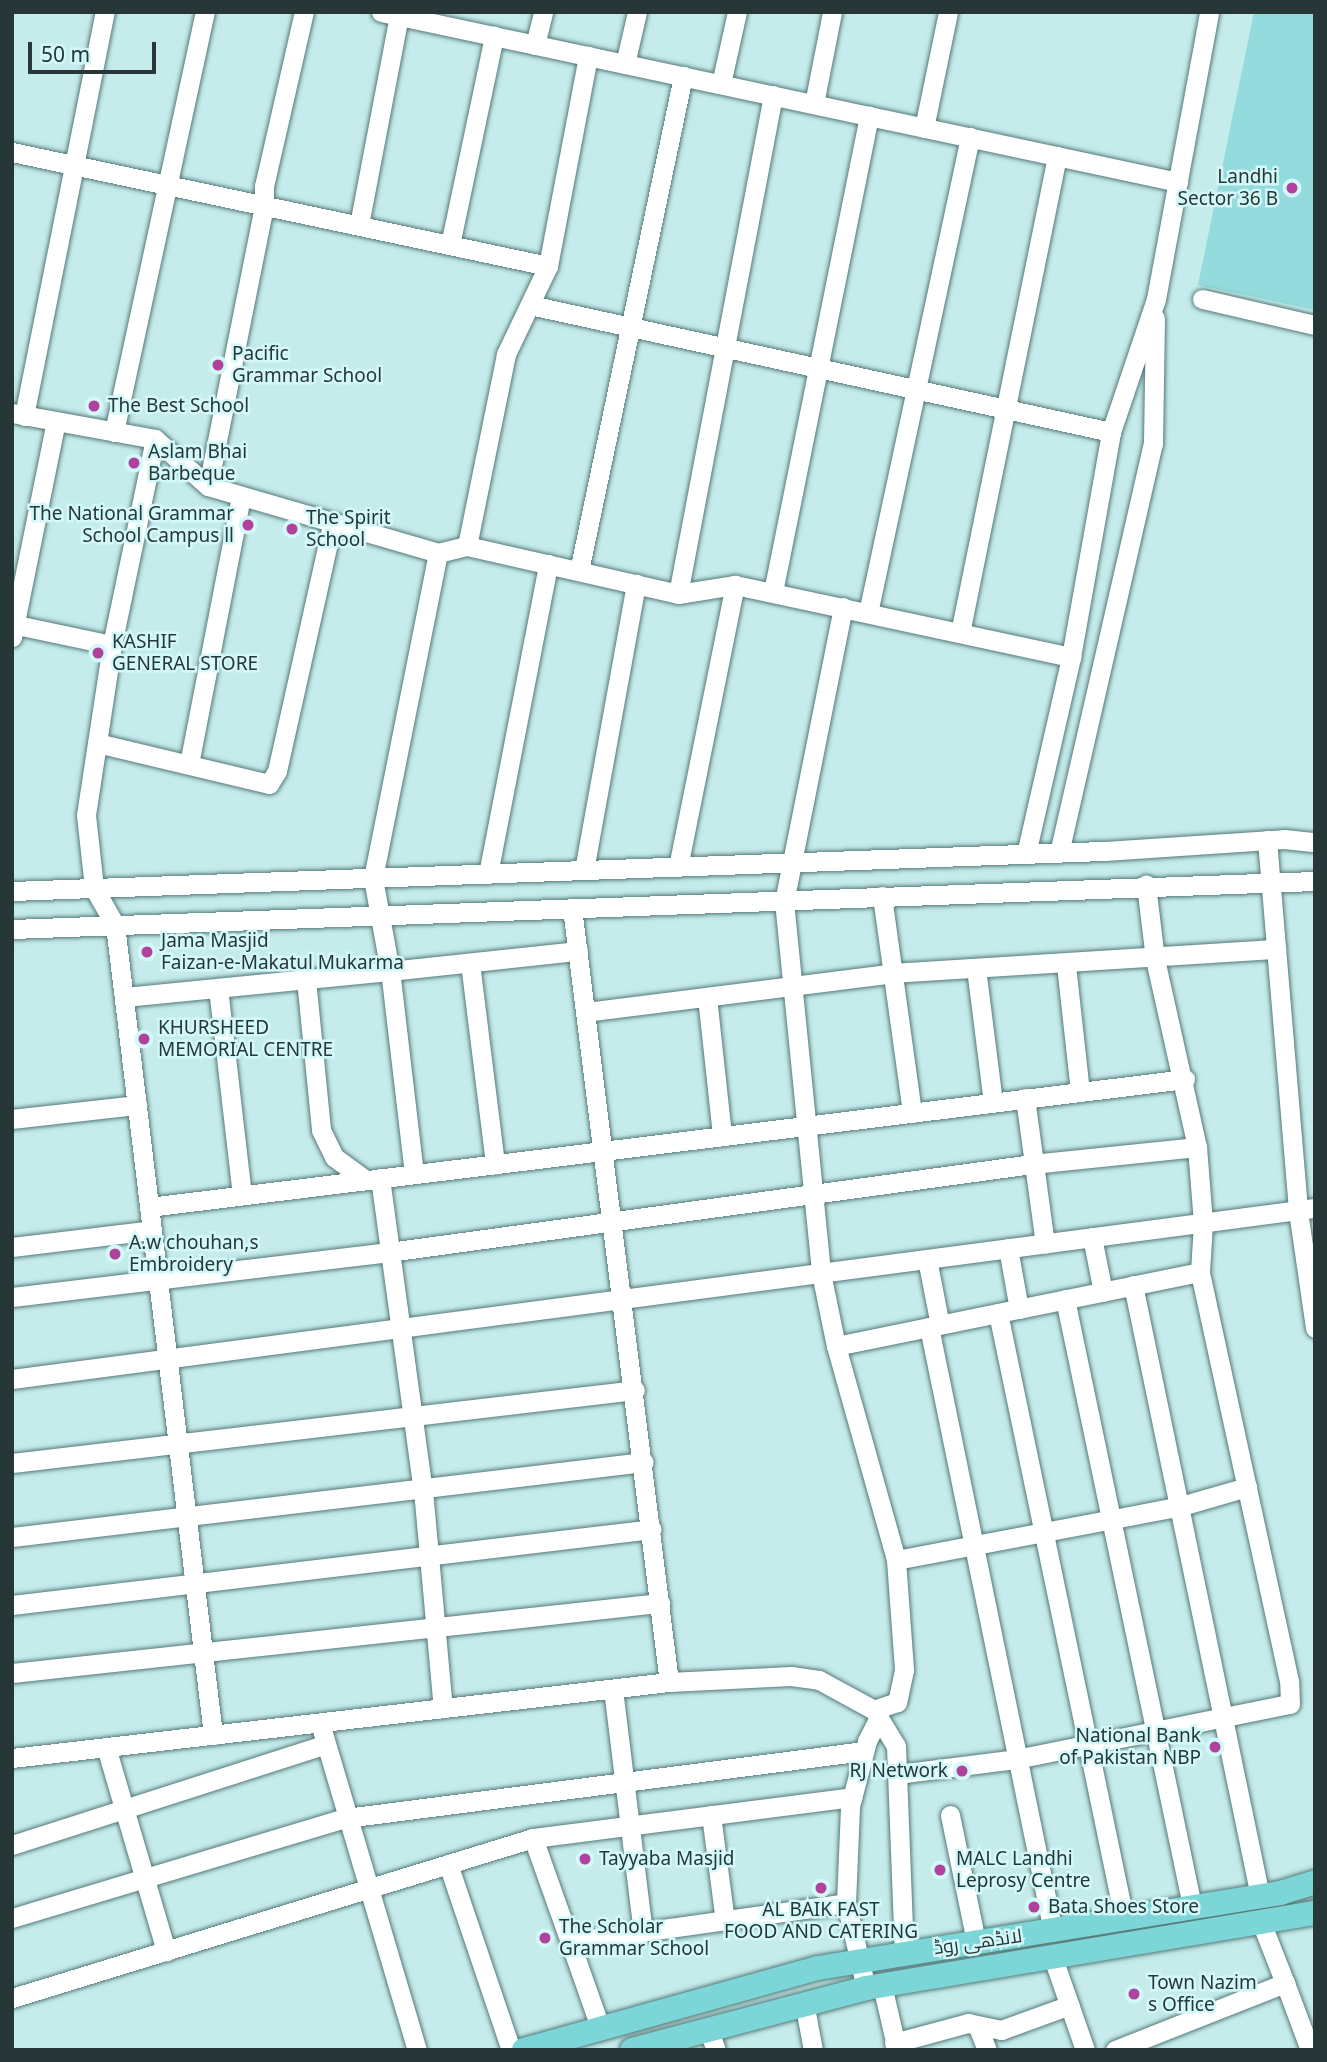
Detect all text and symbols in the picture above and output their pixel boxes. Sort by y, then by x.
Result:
scale bar [32,28,159,72]
text: 50 m [41,40,90,68]
place label: Landhi Sector 36 B [1178,166,1278,210]
marker: Landhi Sector 36 B [1284,180,1300,196]
place label: Pacific Grammar School [232,343,382,387]
marker: Pacific Grammar School [210,357,226,373]
place label: The Best School [108,395,249,417]
marker: The Best School [86,398,102,414]
place label: Aslam Bhai Barbeque [148,441,247,485]
marker: Aslam Bhai Barbeque [126,455,142,471]
place label: The National Grammar School Campus ll [29,503,234,547]
place label: The Spirit School [306,507,391,551]
marker: The National Grammar School Campus ll [240,517,256,533]
marker: The Spirit School [284,521,300,537]
place label: KASHIF GENERAL STORE [112,631,258,675]
marker: KASHIF GENERAL STORE [90,645,106,661]
place label: Jama Masjid Faizan-e-Makatul Mukarma [161,930,404,974]
marker: Jama Masjid Faizan-e-Makatul Mukarma [139,944,155,960]
place label: KHURSHEED MEMORIAL CENTRE [158,1017,333,1061]
marker: KHURSHEED MEMORIAL CENTRE [136,1031,152,1047]
place label: A.w chouhan,s Embroidery [129,1232,259,1276]
marker: A.w chouhan,s Embroidery [107,1246,123,1262]
place label: National Bank of Pakistan NBP [1059,1725,1201,1769]
marker: National Bank of Pakistan NBP [1207,1739,1223,1755]
place label: RJ Network [850,1760,948,1782]
marker: RJ Network [954,1763,970,1779]
place label: Tayyaba Masjid [599,1848,735,1870]
place label: MALC Landhi Leprosy Centre [956,1848,1091,1892]
marker: Tayyaba Masjid [577,1851,593,1867]
marker: MALC Landhi Leprosy Centre [930,1860,950,1880]
marker: AL BAIK FAST FOOD AND CATERING [813,1880,829,1896]
place label: Bata Shoes Store [1048,1896,1199,1918]
place label: AL BAIK FAST FOOD AND CATERING [724,1899,918,1943]
marker: Bata Shoes Store [1026,1899,1042,1915]
place label: The Scholar Grammar School [559,1916,709,1960]
street label: لانڈھی روڈ [932,1925,1024,1959]
marker: The Scholar Grammar School [537,1930,553,1946]
place label: Town Nazim s Office [1148,1972,1257,2016]
marker: Town Nazim s Office [1126,1986,1142,2002]

